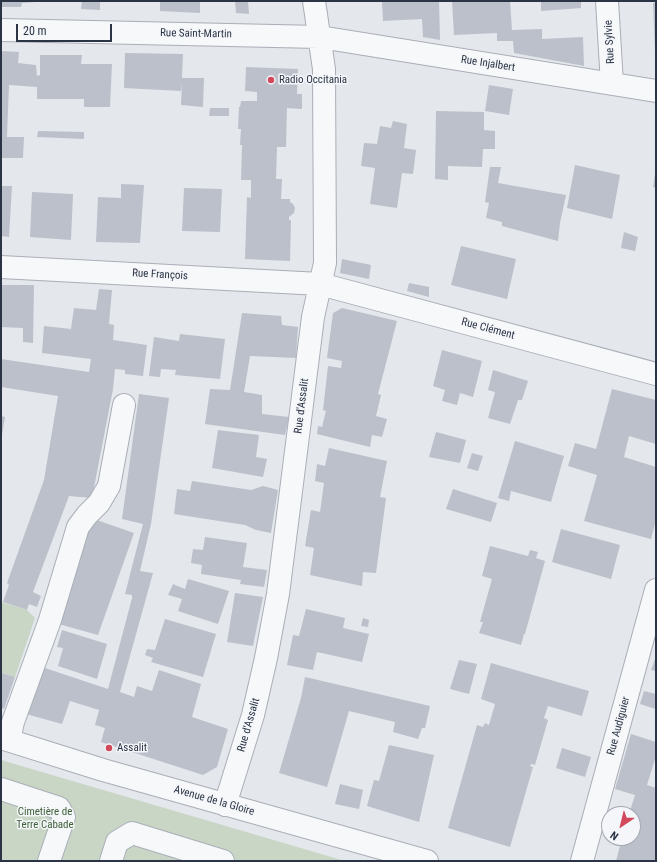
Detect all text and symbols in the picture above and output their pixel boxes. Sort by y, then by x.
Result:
scale bar [18,16,114,42]
street label: Rue Sylvie [602,20,618,64]
text: 20 m [23,24,47,38]
street label: Rue Saint-Martin [160,27,232,41]
street label: Rue Injalbert [460,53,516,75]
place label: Radio Occitania [279,73,347,87]
marker: Radio Occitania [266,75,276,85]
street label: Rue François [132,267,188,283]
street label: Rue Clément [460,316,516,342]
street label: Rue d'Assalit [292,378,312,434]
street label: Rue Audiguier [605,695,633,757]
street label: Rue d'Assalit [235,696,263,754]
place label: Assalit [117,741,147,755]
marker: Assalit [104,743,114,753]
street label: Avenue de la Gloire [172,783,256,819]
park label: Cimetière de Terre Cabade [16,805,74,831]
north arrow [601,806,641,846]
text: N [608,828,621,843]

